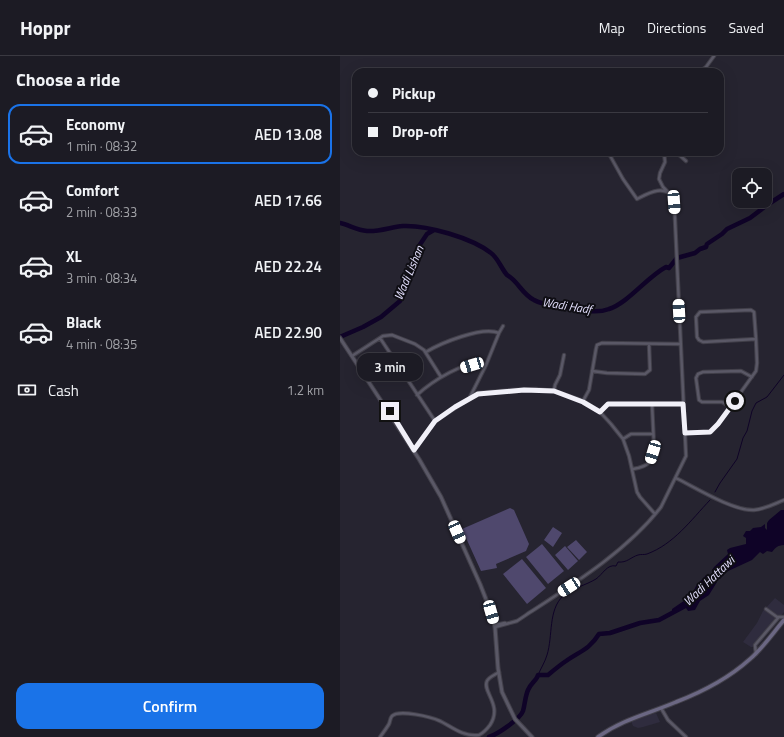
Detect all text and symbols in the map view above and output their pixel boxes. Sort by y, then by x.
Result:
text: Hoppr [20,13,71,42]
text: Map [599,17,625,38]
text: Directions [647,17,706,38]
text: Saved [728,17,764,38]
text: Choose a ride [16,66,120,93]
text: Pickup [392,82,436,105]
text: Economy [66,113,125,136]
icon: car [18,116,54,152]
text: Drop-off [392,120,448,143]
text: AED 13.08 [255,123,322,146]
text: 1 min · 08:32 [66,136,137,156]
map controls [732,168,772,208]
button: locate [732,168,772,208]
text: Comfort [66,179,119,202]
icon: car [18,182,54,218]
text: AED 17.66 [255,189,322,212]
car [667,190,681,214]
text: 2 min · 08:33 [66,202,137,222]
water label: Wadi Lishan [389,242,429,303]
text: XL [66,245,82,268]
icon: car [18,248,54,284]
text: AED 22.24 [255,255,322,278]
text: 3 min · 08:34 [66,268,137,288]
water label: Wadi Hadf [541,292,595,319]
car [672,299,686,323]
text: Black [66,311,101,334]
icon: car [18,314,54,350]
text: AED 22.90 [255,321,322,344]
text: 4 min · 08:35 [66,334,137,354]
callout: 3 min [357,353,423,381]
car [459,356,485,374]
text: 3 min [374,357,406,377]
icon: cash [16,379,38,401]
text: Cash [48,379,79,402]
text: 1.2 km [287,380,324,400]
route start [726,392,744,410]
route end [381,402,399,420]
car [644,439,662,465]
car [447,519,467,545]
water label: Wadi Hattawi [679,550,740,610]
car [556,575,582,599]
car [482,599,500,625]
button: Confirm [16,683,324,729]

